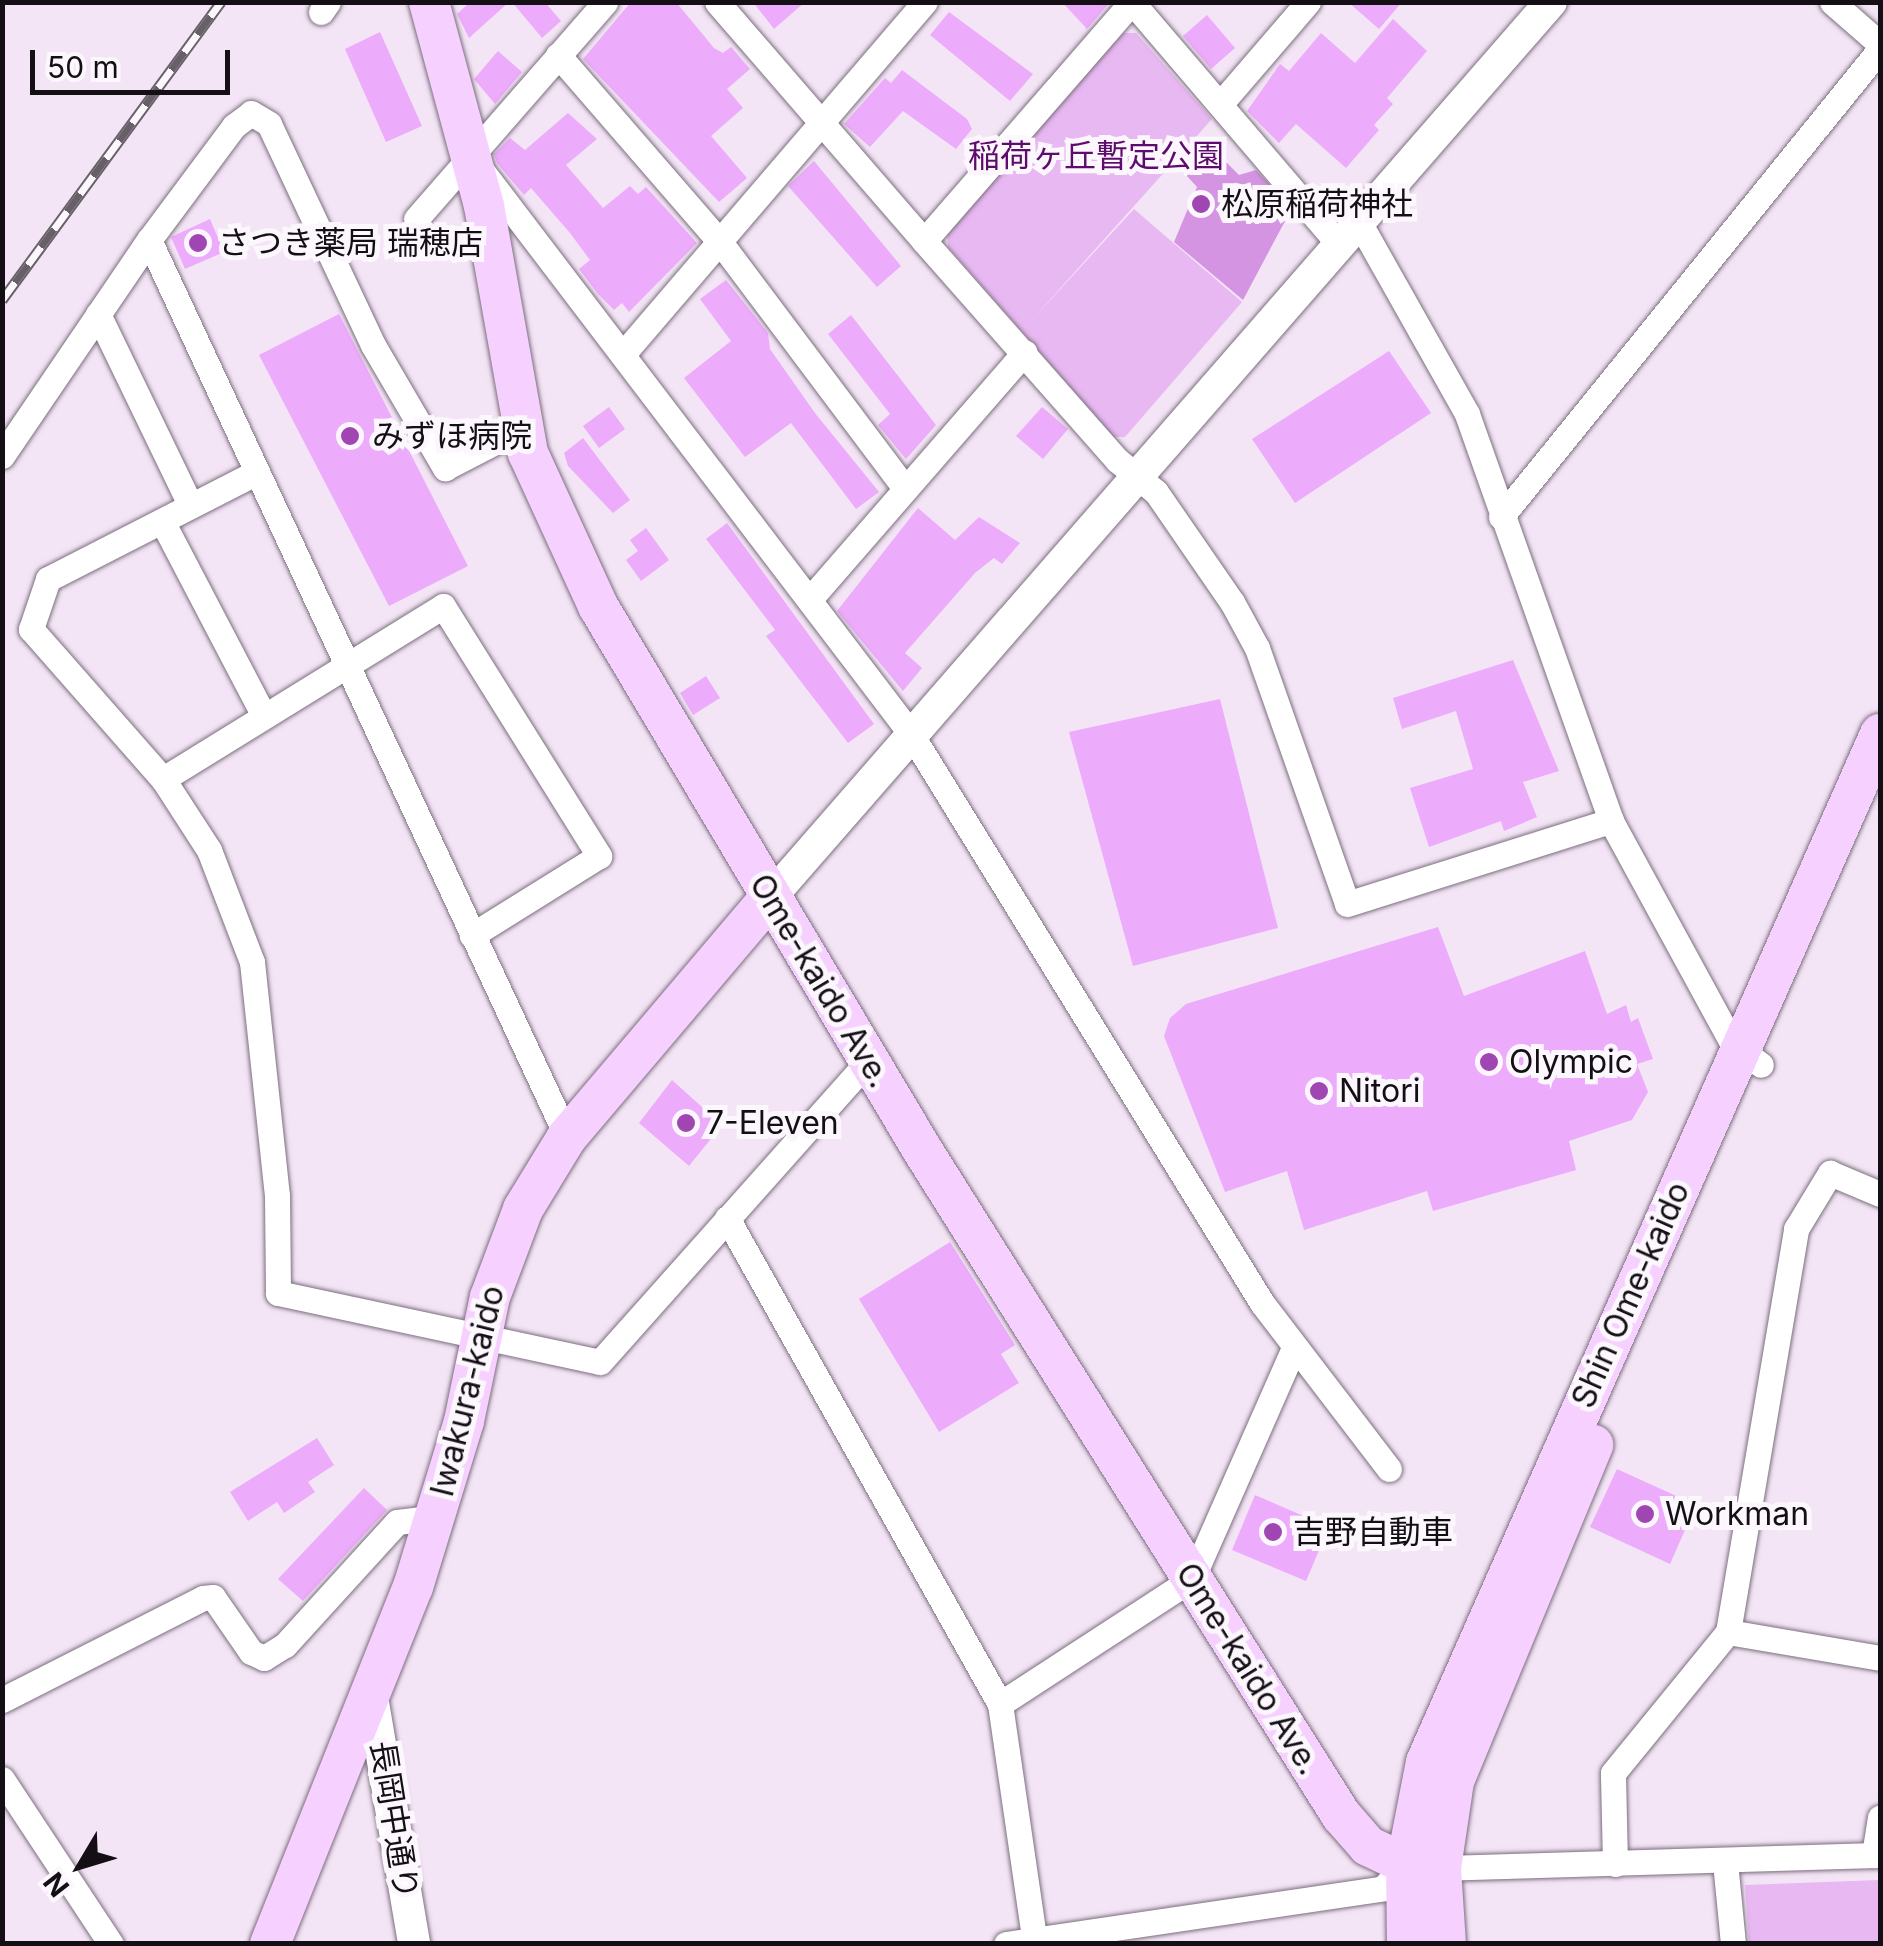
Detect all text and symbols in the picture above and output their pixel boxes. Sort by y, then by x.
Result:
scale bar [35,30,235,92]
text: 50 m [47,49,119,85]
park label: 稲荷ヶ丘暫定公園 [968,137,1224,175]
place label: 松原稲荷神社 [1221,185,1413,223]
marker: 松原稲荷神社 [1190,193,1212,215]
place label: さつき薬局 瑞穂店 [218,224,483,262]
marker: さつき薬局 瑞穂店 [187,232,209,254]
place label: みずほ病院 [372,417,532,455]
marker: みずほ病院 [337,423,363,449]
street label: Ome-kaido Ave. [741,867,899,1095]
place label: Olympic [1509,1043,1633,1081]
marker: Olympic [1478,1051,1500,1073]
place label: Nitori [1339,1072,1420,1110]
marker: Nitori [1308,1080,1330,1102]
place label: 7-Eleven [706,1104,839,1142]
marker: 7-Eleven [675,1112,697,1134]
street label: Shin Ome-kaido [1564,1176,1698,1414]
street label: Iwakura-kaido [423,1282,513,1500]
place label: Workman [1665,1495,1809,1533]
marker: Workman [1634,1503,1656,1525]
place label: 吉野自動車 [1293,1513,1453,1551]
marker: 吉野自動車 [1262,1521,1284,1543]
street label: Ome-kaido Ave. [1168,1556,1328,1782]
street label: 長岡中通り [363,1738,425,1902]
north arrow [30,1816,130,1916]
text: N [36,1866,76,1903]

